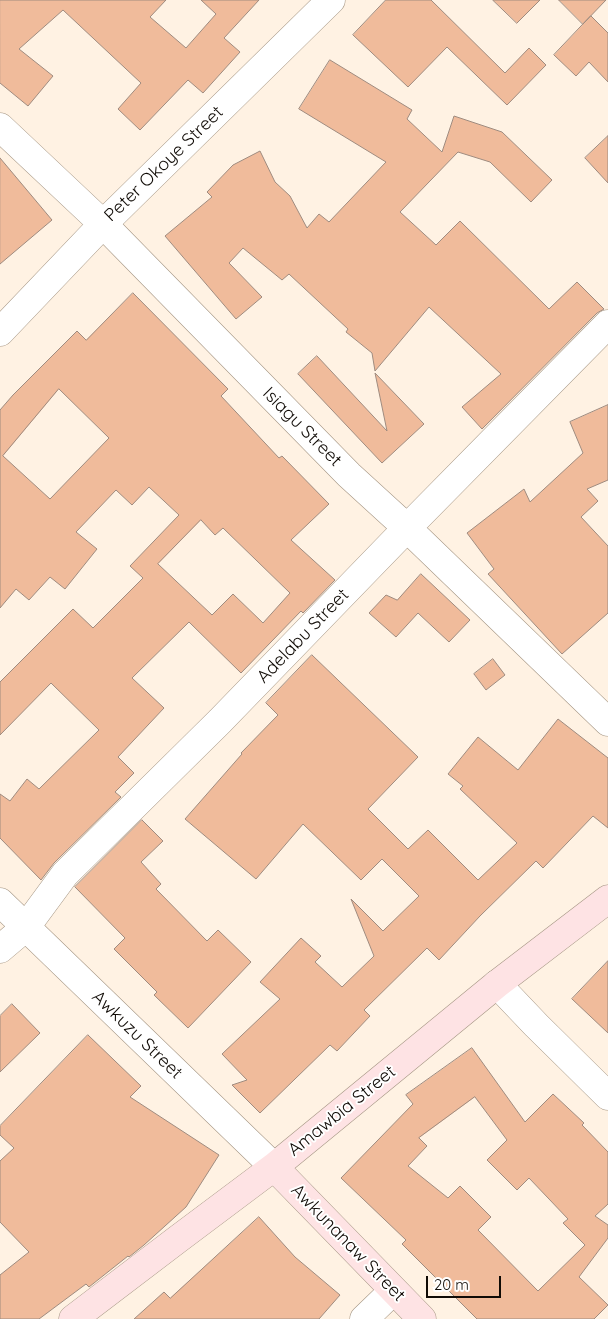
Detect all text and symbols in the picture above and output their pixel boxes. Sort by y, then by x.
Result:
street label: Peter Okoye Street [100,102,228,226]
street label: Isiagu Street [258,383,346,471]
street label: Adelabu Street [252,584,354,688]
street label: Awkuzu Street [87,986,187,1084]
street label: Amawbia Street [284,1061,400,1161]
street label: Awkunanaw Street [286,1180,410,1306]
scale bar [428,1266,503,1298]
text: 20 m [434,1275,469,1294]

